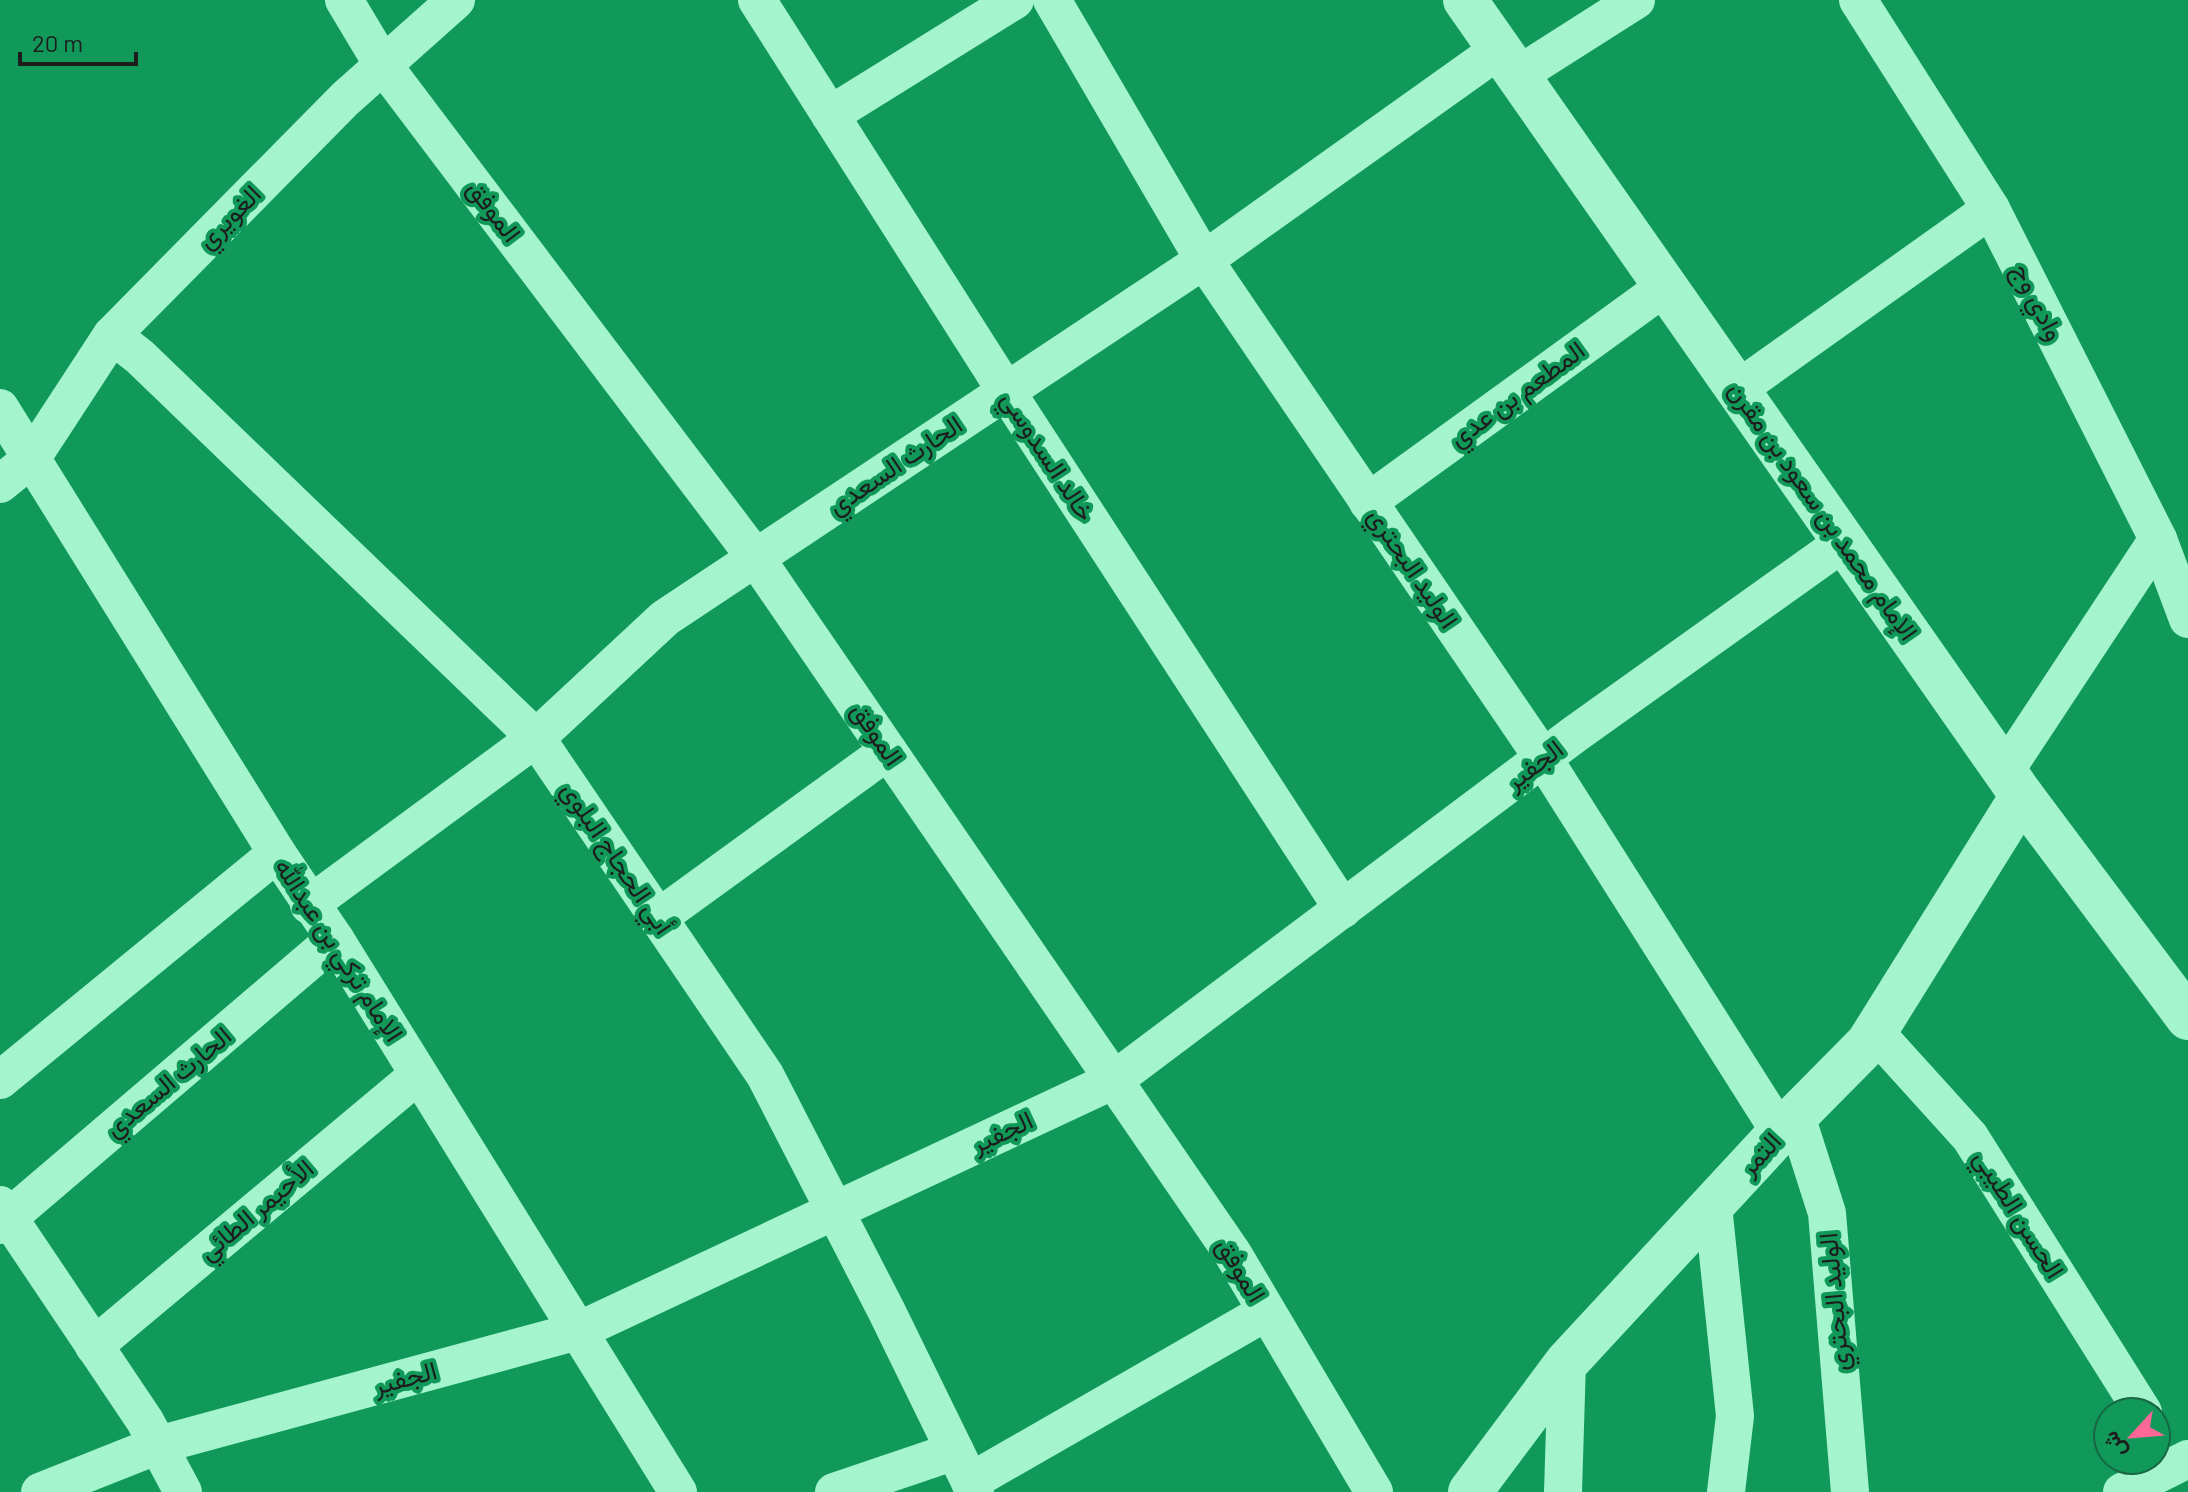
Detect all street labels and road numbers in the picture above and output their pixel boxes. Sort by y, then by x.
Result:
street label: الموفق [460,173,529,248]
street label: الغويري [190,178,271,259]
street label: وادي وج [2001,258,2072,348]
street label: المطعم بن عدي [1442,333,1594,458]
street label: الإمام محمد بن سعود بن مقرن [1720,375,1926,648]
street label: خالد السدوسي [990,384,1103,530]
street label: الحارث السعدي [821,407,971,526]
street label: الوليد البحتري [1357,501,1466,637]
street label: الموفق [844,696,911,772]
street label: الجفير [1497,732,1569,798]
street label: أبي الحجاج البلوي [550,775,681,943]
street label: الإمام تركي بن عبدالله [264,852,411,1050]
street label: الحارث السعدي [98,1019,241,1148]
street label: الجفير [965,1103,1038,1161]
street label: التمر [1731,1125,1788,1183]
street label: الحسن الطيبي [1963,1143,2072,1287]
street label: الأحيمر الطائي [191,1152,323,1271]
street label: الموفق [1209,1231,1274,1308]
street label: الوليد البحتري [1811,1231,1861,1373]
street label: الجفير [368,1353,440,1402]

